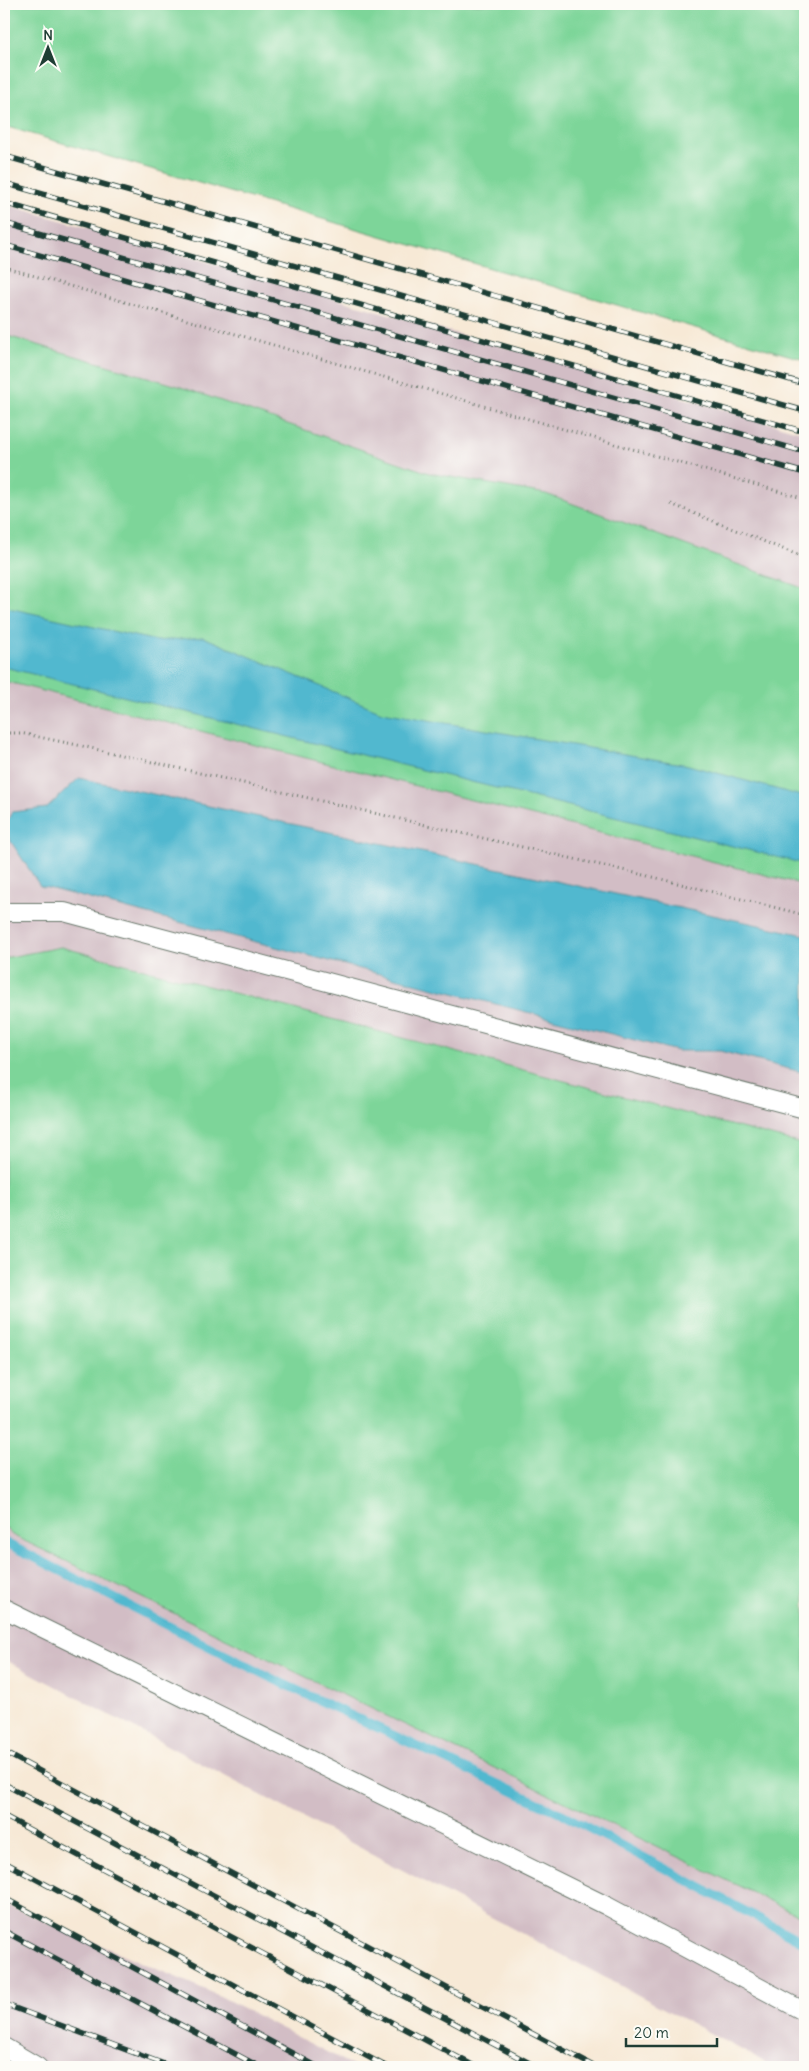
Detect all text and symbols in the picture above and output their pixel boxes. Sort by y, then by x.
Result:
north arrow [22,22,72,72]
text: N [43,26,53,44]
scale bar [626,2016,718,2048]
text: 20 m [634,2023,669,2042]

